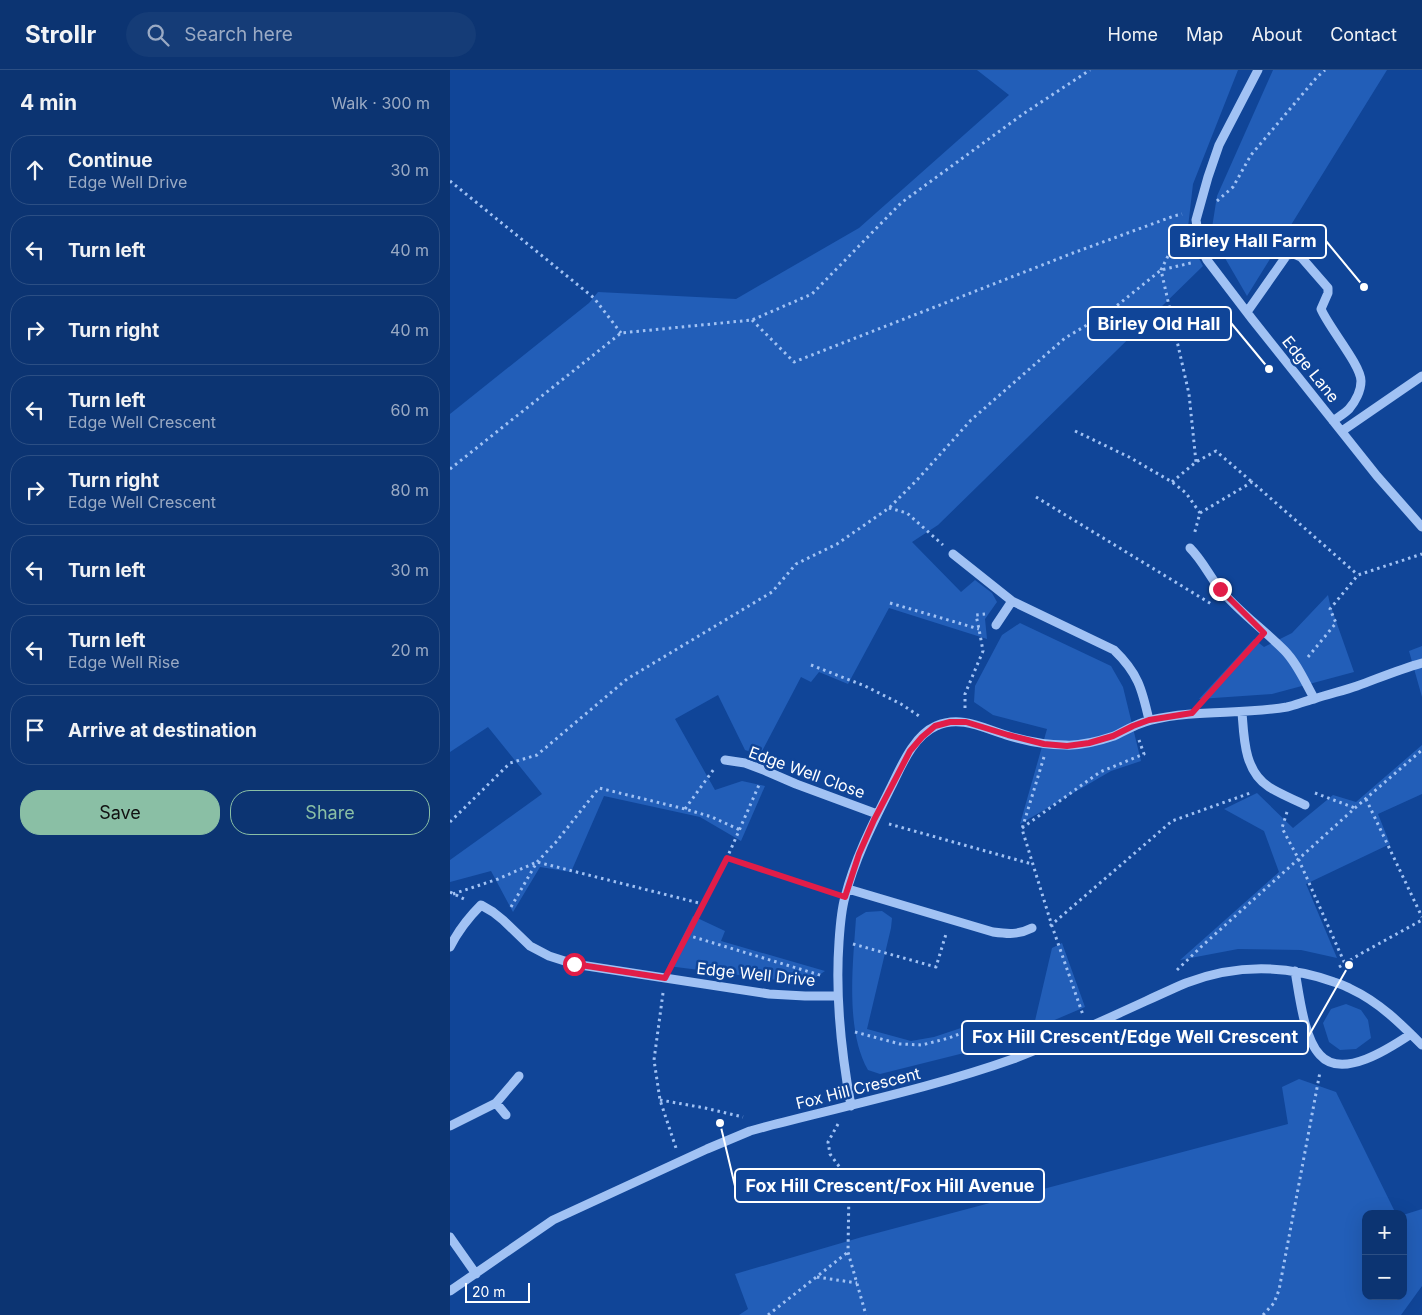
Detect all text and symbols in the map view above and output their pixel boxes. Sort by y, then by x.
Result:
search box [126,12,476,57]
text: Strollr [25,20,96,49]
icon: search [144,21,172,49]
text: Search here [184,23,293,46]
text: Home [1108,24,1158,45]
text: Map [1186,24,1223,45]
text: About [1251,24,1302,45]
text: Contact [1330,24,1397,45]
text: 4 min [20,90,77,115]
text: Walk · 300 m [331,93,430,113]
text: Continue [68,149,153,172]
icon: ahead [21,156,49,184]
text: 30 m [391,160,429,180]
text: Edge Well Drive [68,172,187,192]
callout: Birley Hall Farm [1169,225,1326,258]
text: Birley Hall Farm [1179,230,1317,251]
icon: left [21,236,49,264]
text: Turn left [68,239,146,262]
text: 40 m [390,240,429,260]
callout: Birley Old Hall [1088,307,1231,340]
text: Birley Old Hall [1098,313,1220,334]
icon: right [21,316,49,344]
text: Turn right [68,319,159,342]
text: 40 m [390,320,429,340]
street label: Edge Lane [1278,332,1344,406]
text: Turn left [68,389,146,412]
icon: left [21,396,49,424]
text: 60 m [390,400,429,420]
text: Edge Well Crescent [68,412,216,432]
text: Turn right [68,469,159,492]
icon: right [21,476,49,504]
text: 80 m [390,480,429,500]
text: Edge Well Crescent [68,492,216,512]
icon: left [21,556,49,584]
text: Turn left [68,559,146,582]
text: 30 m [391,560,429,580]
route end [1209,578,1232,601]
text: Turn left [68,629,146,652]
icon: left [21,636,49,664]
text: 20 m [391,640,429,660]
text: Edge Well Rise [68,652,180,672]
icon: arrive [21,716,49,744]
text: Arrive at destination [68,719,257,742]
street label: Edge Well Close [746,742,868,802]
button: Save [20,790,220,835]
button: Share [230,790,430,835]
route start [563,953,586,976]
street label: Edge Well Drive [696,958,816,990]
callout: Fox Hill Crescent/Edge Well Crescent [962,1021,1308,1054]
text: Fox Hill Crescent/Edge Well Crescent [972,1026,1298,1047]
street label: Fox Hill Crescent [794,1063,922,1113]
callout: Fox Hill Crescent/Fox Hill Avenue [735,1169,1044,1202]
text: Fox Hill Crescent/Fox Hill Avenue [745,1175,1035,1196]
map controls [1362,1210,1407,1300]
button: + [1362,1210,1407,1255]
button: − [1362,1255,1407,1300]
scale bar [465,1280,530,1303]
text: 20 m [472,1283,506,1300]

